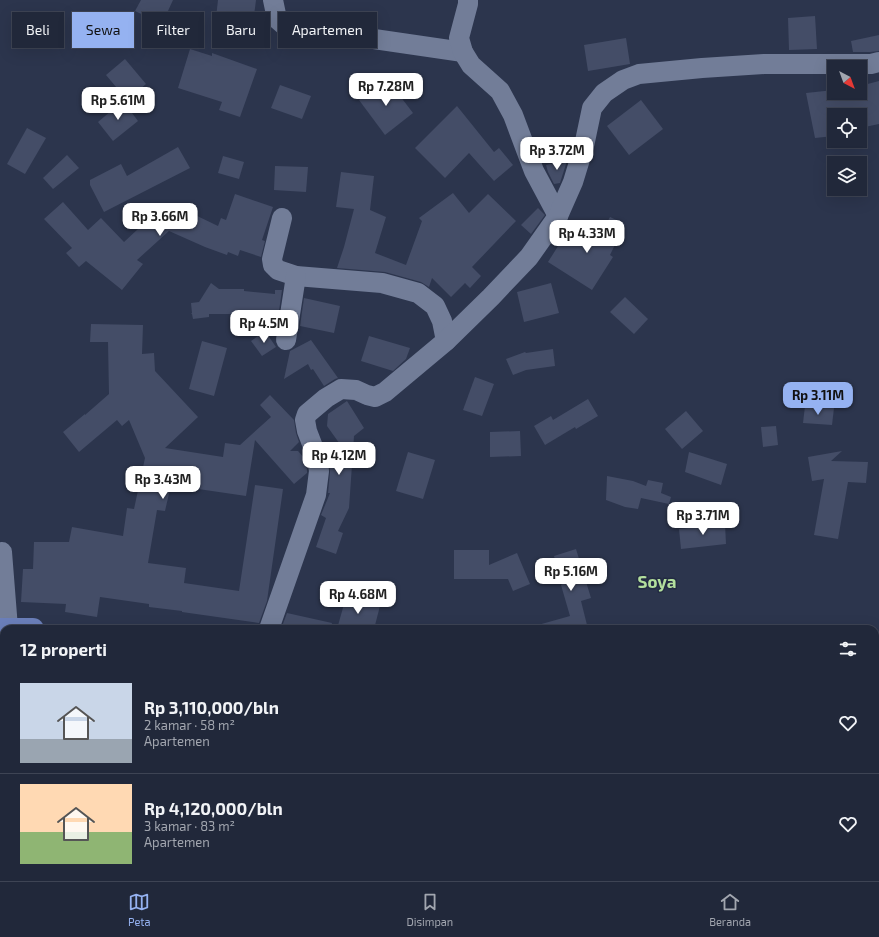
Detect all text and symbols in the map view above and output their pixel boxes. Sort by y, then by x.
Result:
chip: Beli [12,12,64,48]
chip: Sewa [72,12,134,48]
chip: Filter [142,12,204,48]
chip: Baru [212,12,270,48]
chip: Apartemen [278,12,377,48]
north arrow [827,60,867,100]
map controls [827,60,867,196]
pin: Rp 7.28M [345,73,427,107]
text: Rp 7.28M [358,78,414,94]
pin: Rp 5.61M [77,87,159,121]
text: Rp 5.61M [91,92,145,108]
button: locate [827,108,867,148]
pin: Rp 3.72M [516,137,598,171]
text: Rp 3.72M [529,142,585,158]
button: layers [827,156,867,196]
pin: Rp 3.66M [119,203,201,237]
text: Rp 3.66M [132,208,188,224]
pin: Rp 4.33M [546,220,628,254]
text: Rp 4.33M [558,225,616,241]
pin: Rp 4.5M [227,310,301,344]
text: Rp 4.5M [239,315,289,331]
pin: Rp 3.11M [777,382,859,416]
text: Rp 3.11M [792,387,844,403]
pin: Rp 4.12M [298,442,380,476]
text: Rp 4.12M [312,447,366,463]
pin: Rp 3.43M [122,466,204,500]
text: Rp 3.43M [134,471,192,487]
pin: Rp 3.71M [662,502,744,536]
text: Rp 3.71M [676,507,730,523]
pin: Rp 5.16M [530,558,612,592]
text: Rp 5.16M [544,563,598,579]
district label: Soya [637,571,677,592]
pin: Rp 4.68M [317,581,399,615]
text: Rp 4.68M [329,586,387,602]
icon: filters [837,638,859,660]
text: 12 properti [20,639,107,659]
text: Rp 3,110,000/bln [144,697,279,717]
icon: home [52,699,100,747]
icon: heart [837,712,859,734]
text: 2 kamar · 58 m² [144,717,235,733]
text: Apartemen [144,733,210,749]
text: Rp 4,120,000/bln [144,798,283,818]
icon: home [52,800,100,848]
icon: heart [837,813,859,835]
text: 3 kamar · 83 m² [144,818,235,834]
text: Apartemen [144,834,210,850]
tab: Peta [128,891,151,928]
tab: Disimpan [406,891,453,928]
tab: Beranda [709,891,751,928]

